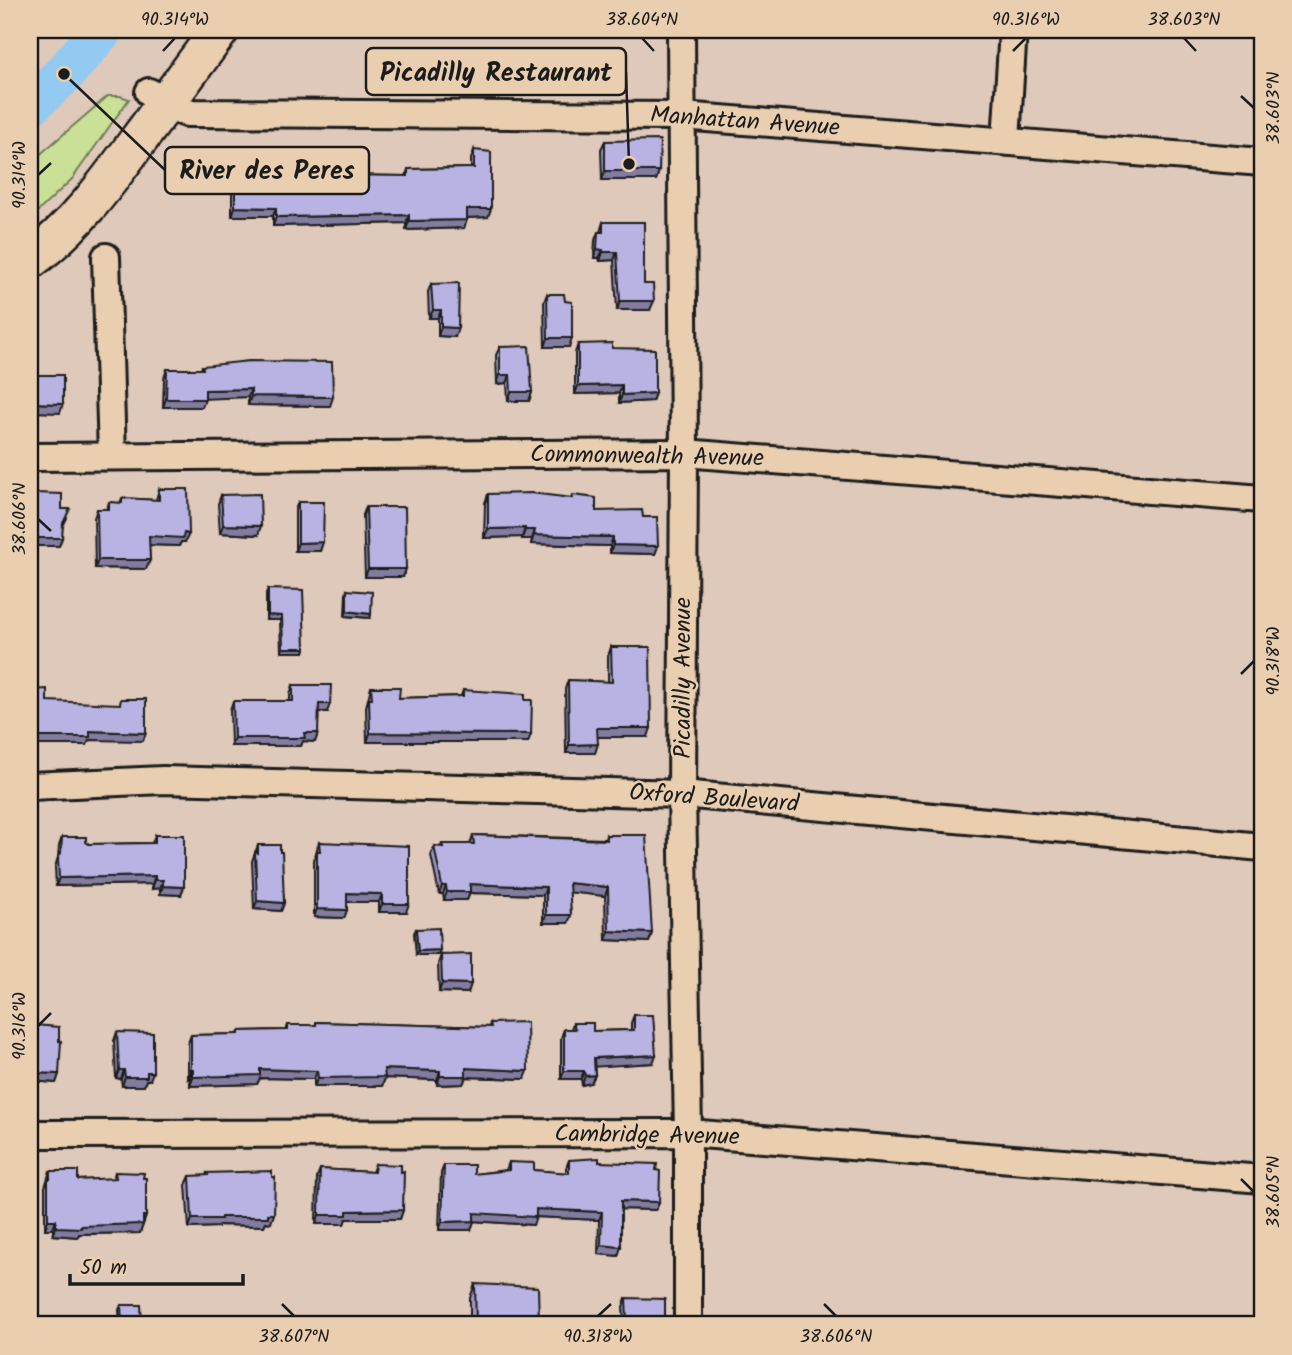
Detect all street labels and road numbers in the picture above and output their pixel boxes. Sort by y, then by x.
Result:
street label: Manhattan Avenue [649,96,841,148]
street label: Commonwealth Avenue [530,435,764,479]
street label: Picadilly Avenue [664,597,703,759]
street label: Oxford Boulevard [628,774,801,824]
street label: Cambridge Avenue [554,1115,740,1157]

